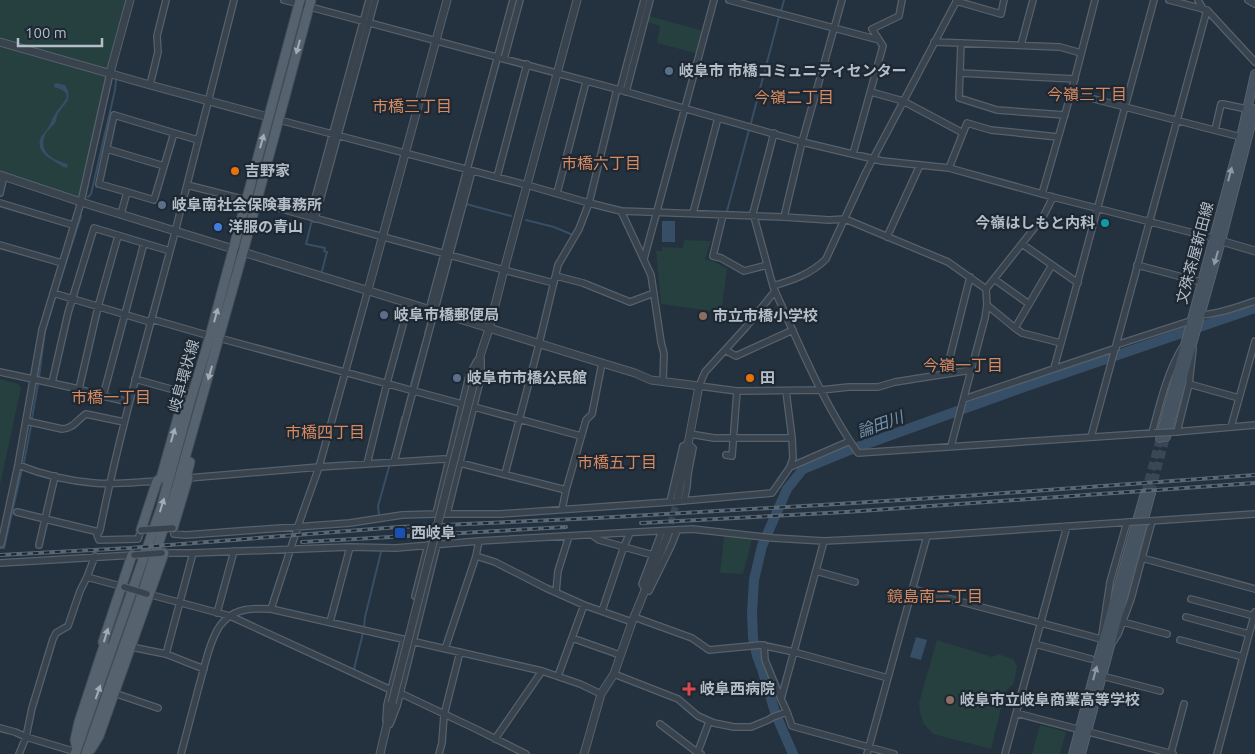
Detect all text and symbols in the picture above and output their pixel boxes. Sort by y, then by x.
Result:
scale bar [18,15,101,47]
text: 100 m [25,24,67,41]
one-way arrow [294,40,302,55]
place label: 岐阜市 市橋コミュニティセンター [679,62,907,79]
marker: 岐阜市 市橋コミュニティセンター [663,65,675,77]
district label: 今嶺三丁目 [1047,85,1127,103]
district label: 今嶺二丁目 [754,88,834,106]
district label: 市橋三丁目 [372,97,452,115]
one-way arrow [258,133,266,148]
district label: 市橋六丁目 [561,154,641,172]
place label: 吉野家 [245,162,290,179]
marker: 吉野家 [229,165,241,177]
one-way arrow [1227,167,1235,182]
place label: 岐阜南社会保険事務所 [172,196,322,213]
marker: 岐阜南社会保険事務所 [156,199,168,211]
street label: 文殊茶屋新田線 [1173,200,1216,306]
place label: 今嶺はしもと内科 [975,214,1095,231]
marker: 今嶺はしもと内科 [1099,217,1111,229]
place label: 洋服の青山 [228,218,303,235]
marker: 洋服の青山 [212,221,224,233]
one-way arrow [1212,251,1220,266]
place label: 岐阜市橋郵便局 [394,306,499,323]
one-way arrow [212,307,220,322]
place label: 市立市橋小学校 [713,307,818,324]
marker: 岐阜市橋郵便局 [378,309,390,321]
marker: 市立市橋小学校 [697,310,709,322]
street label: 岐阜環状線 [165,337,202,414]
district label: 今嶺一丁目 [923,356,1003,374]
one-way arrow [205,365,213,380]
place label: 岐阜市市橋公民館 [467,369,587,386]
place label: 田 [760,369,775,386]
marker: 岐阜市市橋公民館 [451,372,463,384]
marker: 田 [744,372,756,384]
district label: 市橋一丁目 [71,388,151,406]
water label: 論田川 [854,407,908,441]
district label: 市橋四丁目 [285,423,365,441]
one-way arrow [169,427,177,442]
district label: 市橋五丁目 [577,453,657,471]
one-way arrow [158,497,166,512]
place label: 西岐阜 [411,524,456,541]
marker: 西岐阜 [393,526,407,540]
district label: 鏡島南二丁目 [887,587,983,605]
one-way arrow [102,627,110,642]
one-way arrow [1091,666,1099,681]
place label: 岐阜西病院 [700,680,775,697]
marker: 岐阜西病院 [682,682,696,696]
one-way arrow [95,684,102,699]
place label: 岐阜市立岐阜商業高等学校 [960,691,1140,708]
marker: 岐阜市立岐阜商業高等学校 [944,694,956,706]

